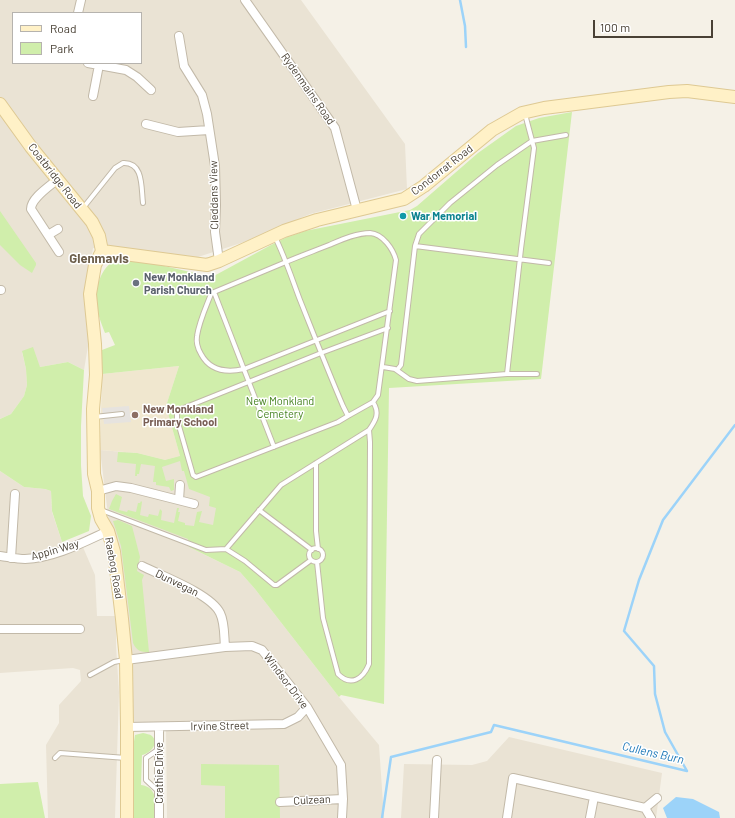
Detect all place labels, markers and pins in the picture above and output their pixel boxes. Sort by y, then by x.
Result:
place label: War Memorial [411,209,477,223]
marker: War Memorial [398,211,408,221]
place label: New Monkland Parish Church [144,270,214,296]
marker: New Monkland Parish Church [131,278,141,288]
place label: New Monkland Primary School [143,402,217,428]
marker: New Monkland Primary School [130,410,140,420]

